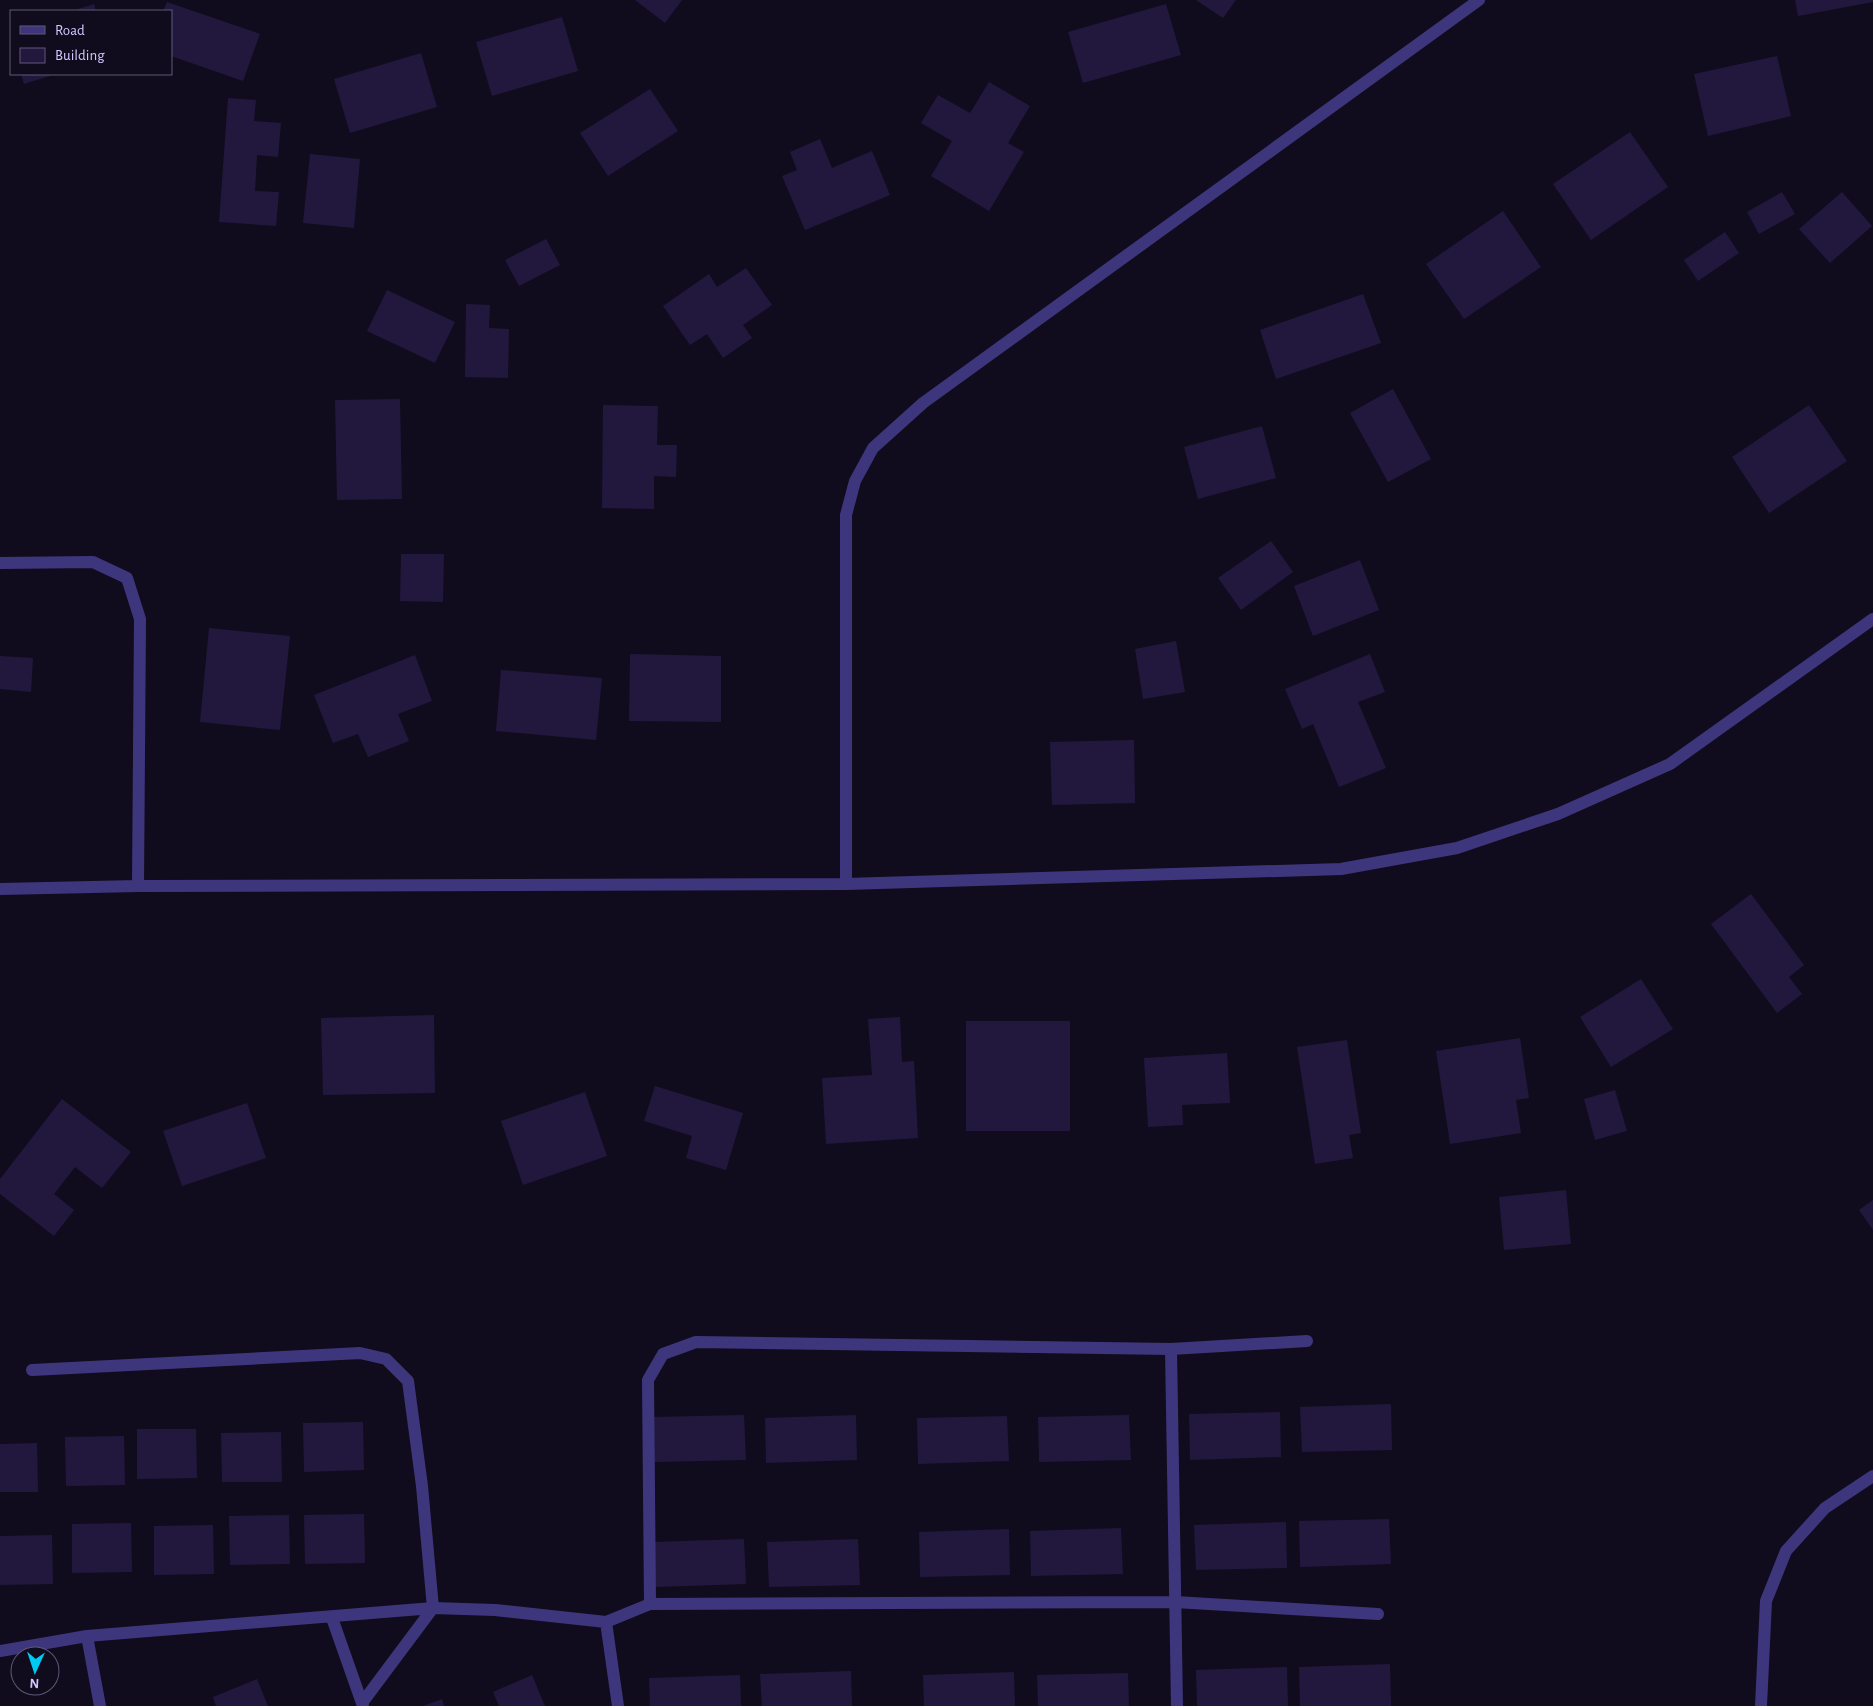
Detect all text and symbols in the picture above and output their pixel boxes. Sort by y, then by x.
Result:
legend [10,10,172,75]
text: Road [55,23,85,38]
text: Building [55,48,105,63]
north arrow [10,1646,60,1696]
text: N [29,1676,40,1690]

